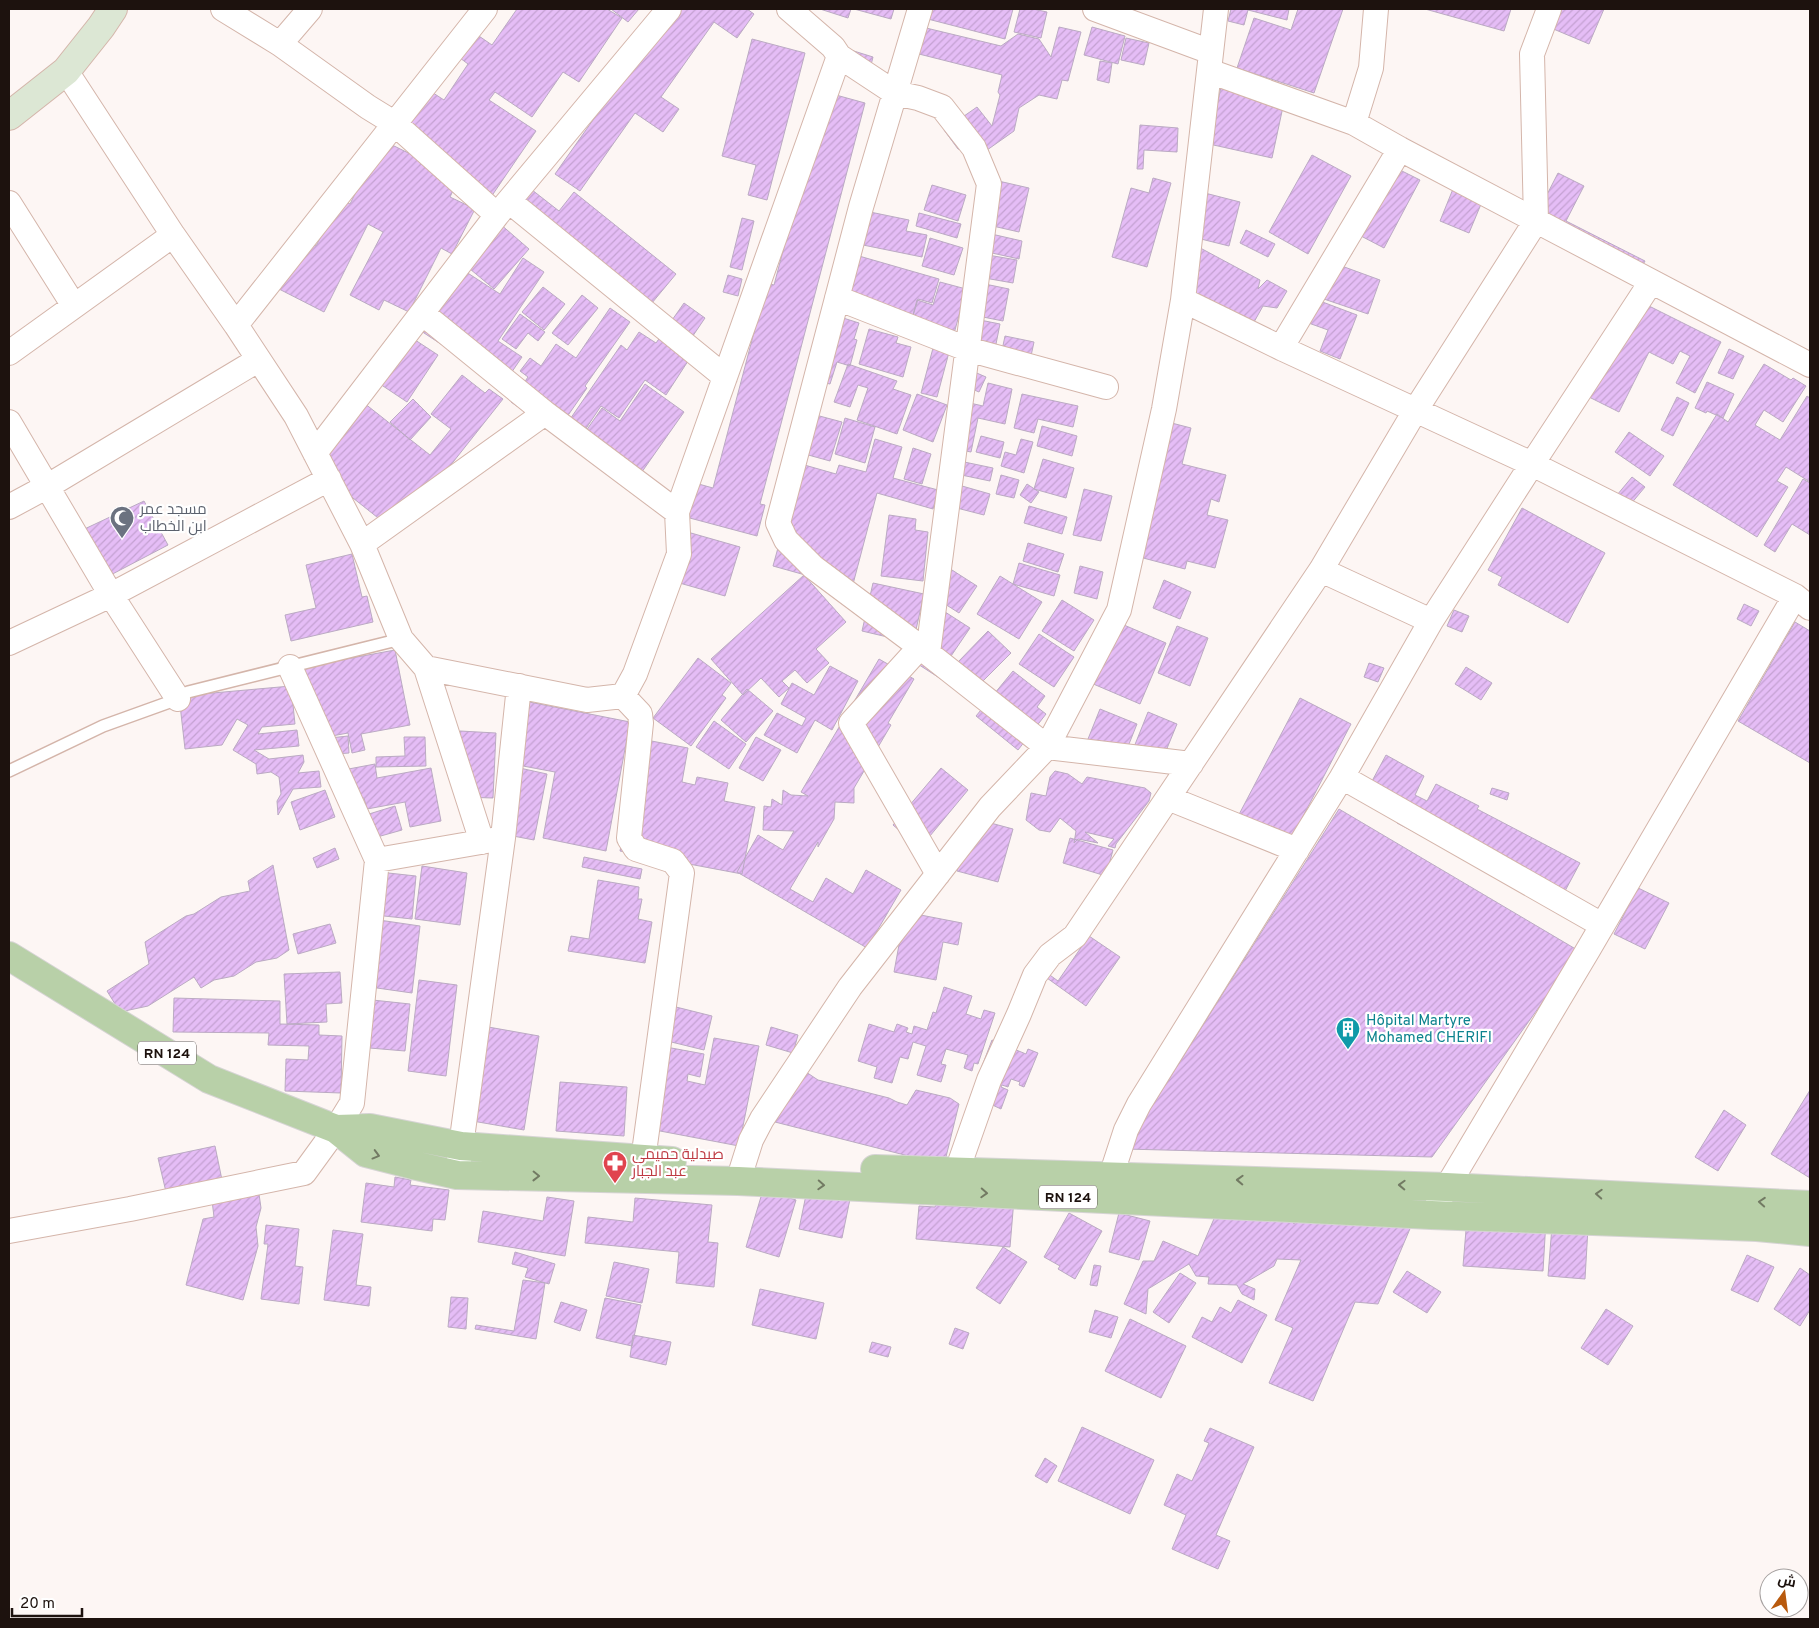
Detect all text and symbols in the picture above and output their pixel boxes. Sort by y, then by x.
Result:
place label: مسجد عمر ابن الخطاب [139,501,207,537]
mosque icon: مسجد عمر ابن الخطاب [109,505,135,539]
place label: Hôpital Martyre Mohamed CHERIFI [1366,1012,1492,1048]
building icon: Hôpital Martyre Mohamed CHERIFI [1335,1016,1361,1050]
road number: RN 124 [138,1042,196,1064]
place label: صيدلية حميمي عبد الجبار [631,1146,724,1182]
one-way arrow [372,1150,380,1160]
pharmacy icon: صيدلية حميمي عبد الجبار [602,1150,628,1184]
one-way arrow [533,1171,541,1182]
one-way arrow [1235,1175,1243,1186]
one-way arrow [817,1179,825,1190]
one-way arrow [1398,1180,1406,1191]
road number: RN 124 [1039,1186,1097,1208]
one-way arrow [980,1187,988,1198]
one-way arrow [1595,1189,1603,1199]
one-way arrow [1757,1197,1765,1208]
north arrow [1759,1568,1809,1618]
text: ش [1776,1570,1798,1592]
scale bar [12,1586,82,1618]
text: 20 m [20,1595,55,1614]

